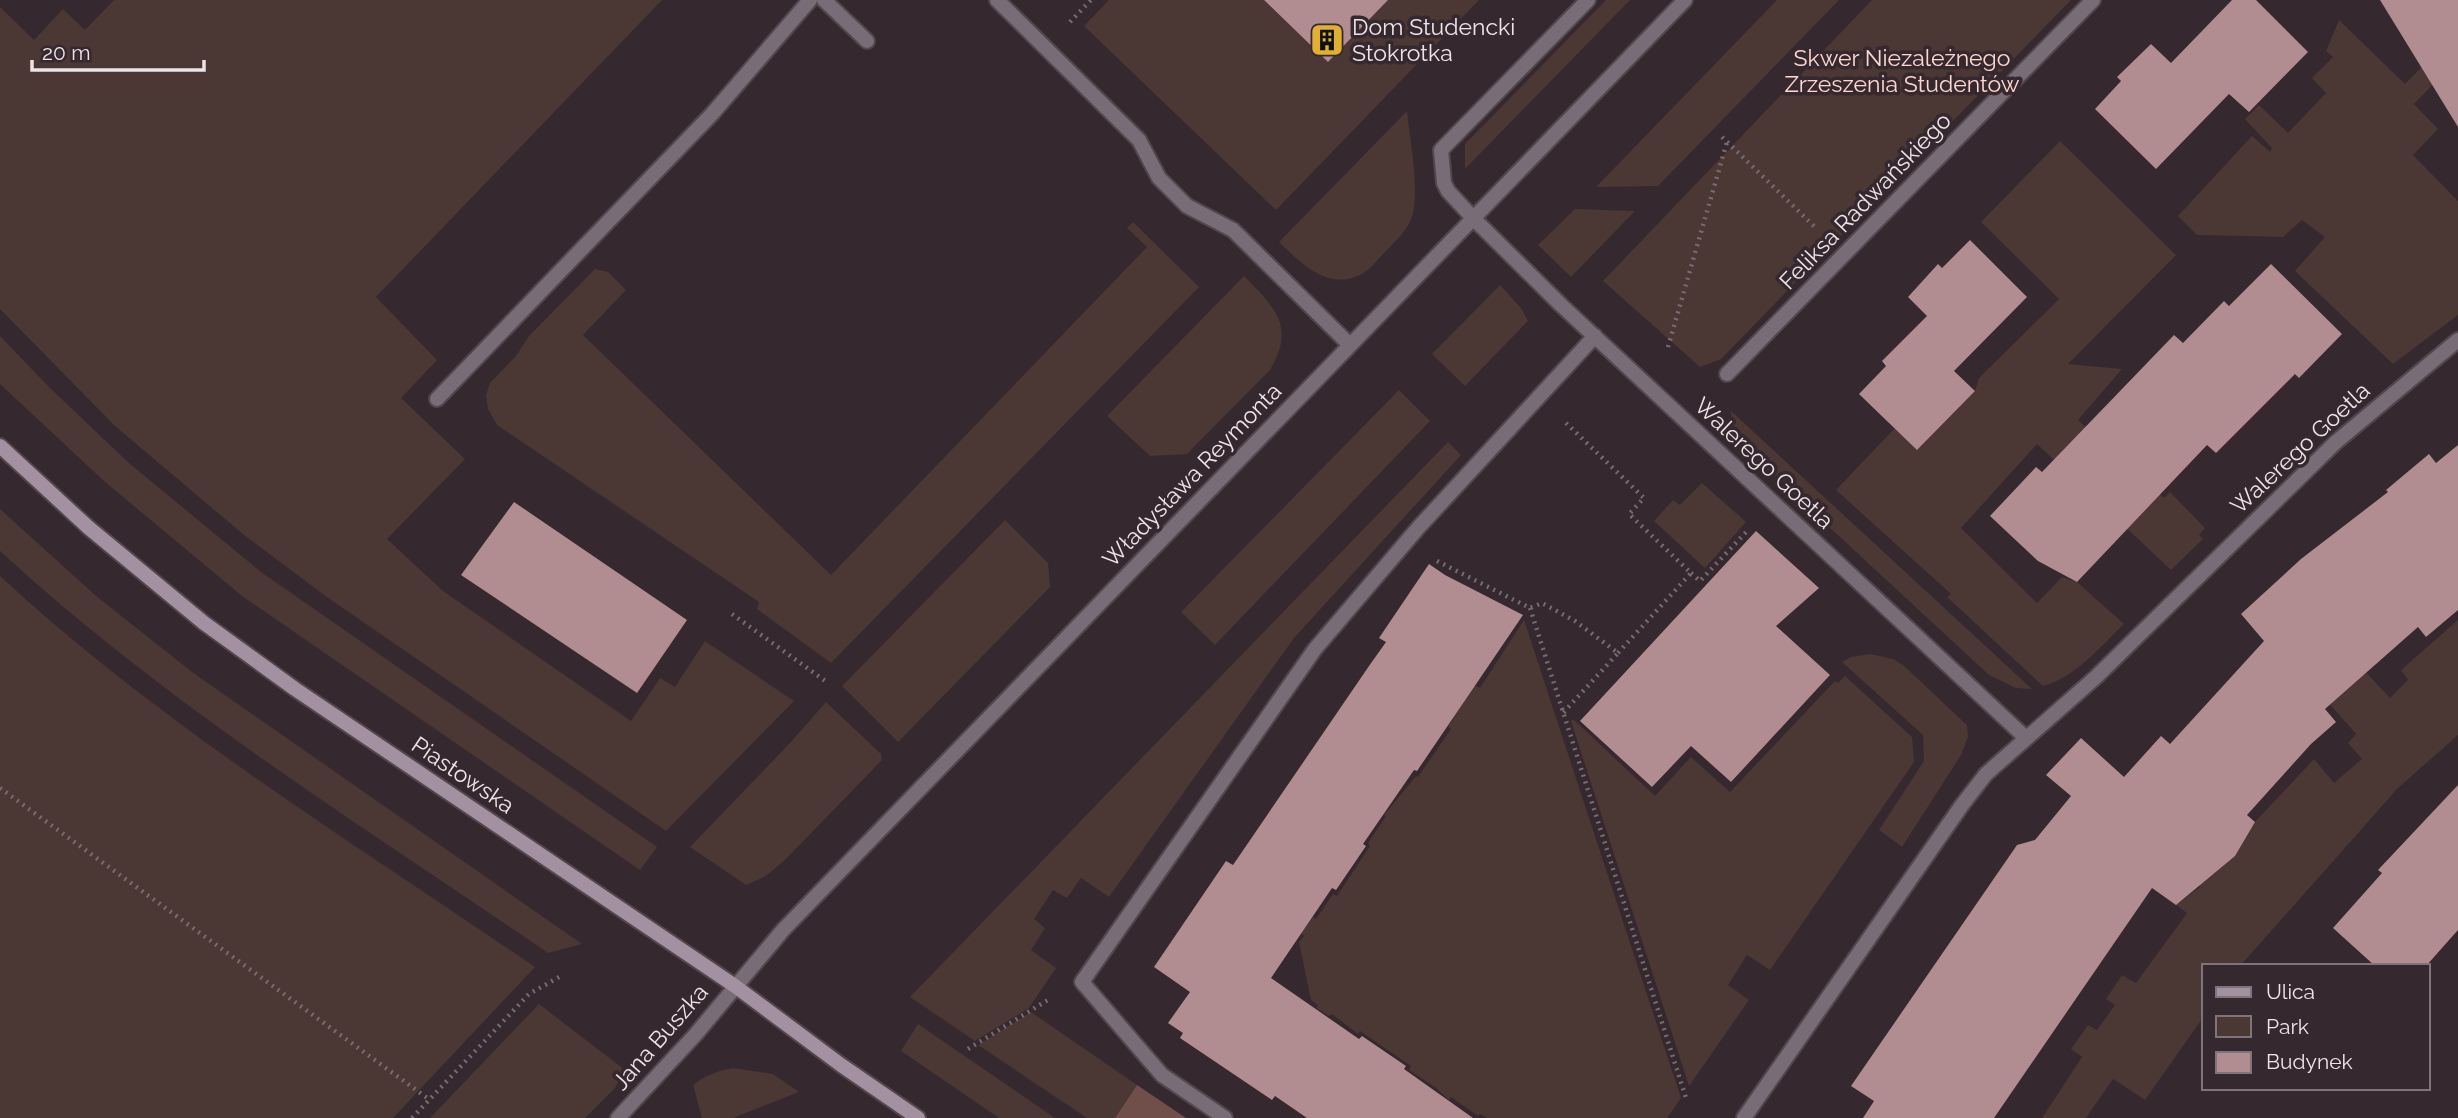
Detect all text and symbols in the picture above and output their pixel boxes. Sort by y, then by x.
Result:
place label: Dom Studencki Stokrotka [1352,13,1515,66]
building icon: Dom Studencki Stokrotka [1308,21,1346,59]
scale bar [32,28,203,72]
text: 20 m [42,40,90,65]
park label: Skwer Niezależnego Zrzeszenia Studentów [1784,44,2020,97]
street label: Feliksa Radwańskiego [1773,107,1956,295]
street label: Walerego Goetla [2225,376,2375,519]
street label: Władysława Reymonta [1097,377,1287,572]
street label: Walerego Goetla [1689,391,1839,534]
street label: Piastowska [407,730,520,819]
legend [2202,964,2430,1090]
street label: Jana Buszka [606,978,713,1095]
text: Ulica [2266,979,2315,1004]
text: Park [2266,1014,2309,1039]
text: Budynek [2266,1049,2353,1074]

